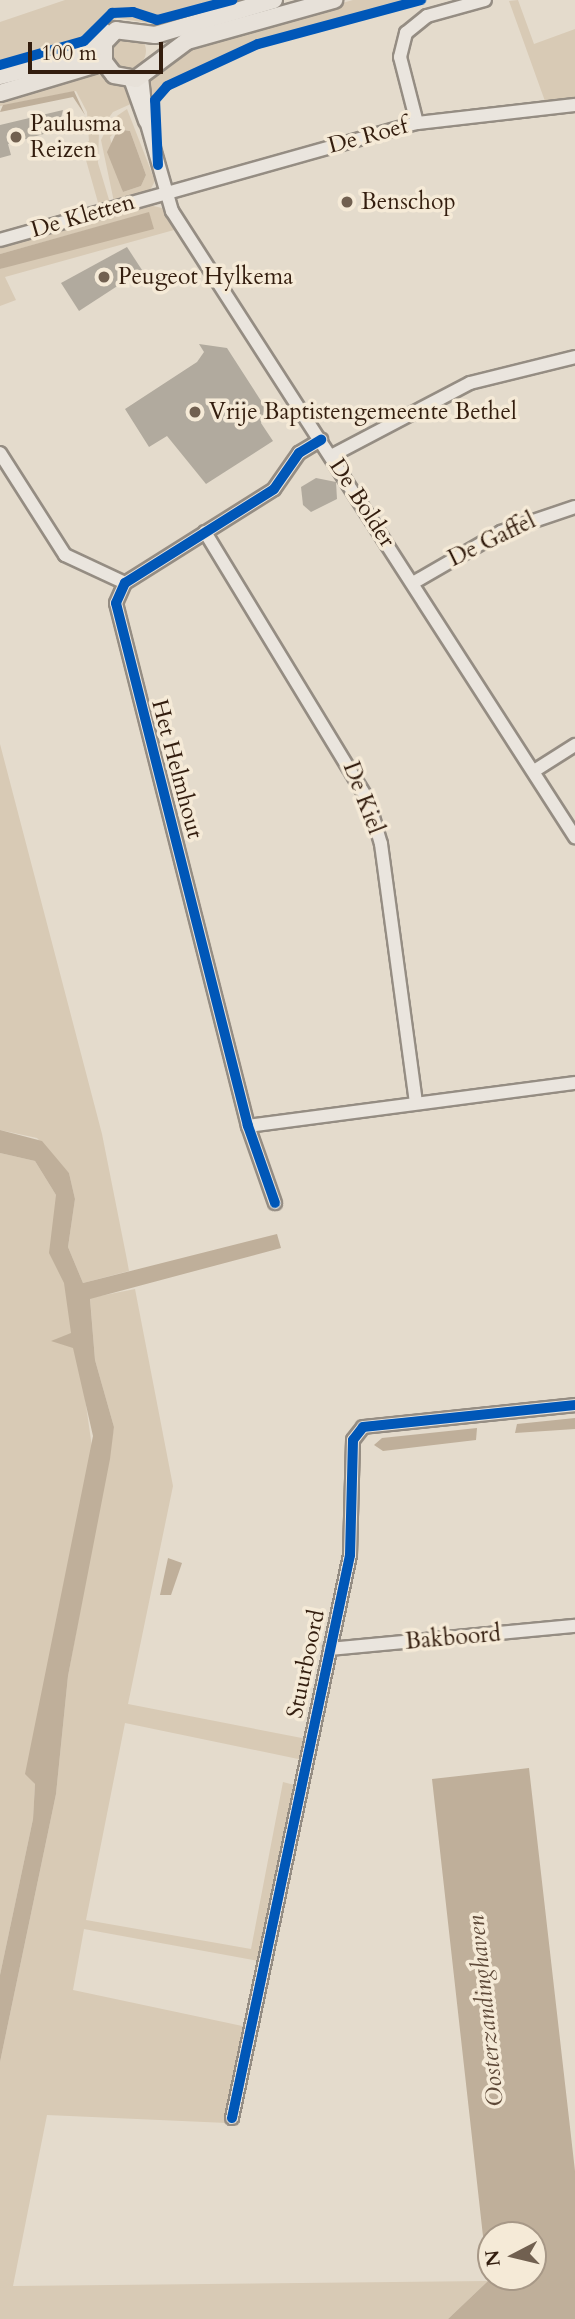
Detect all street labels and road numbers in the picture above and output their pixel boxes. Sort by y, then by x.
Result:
street label: De Roef [325,112,411,160]
street label: De Kletten [28,188,138,244]
street label: De Bolder [323,453,401,553]
street label: De Gaffel [444,507,540,573]
street label: Het Helmhout [145,696,209,842]
street label: De Kiel [337,758,389,838]
street label: Stuurboord [281,1607,331,1721]
street label: Bakboord [404,1620,502,1656]

